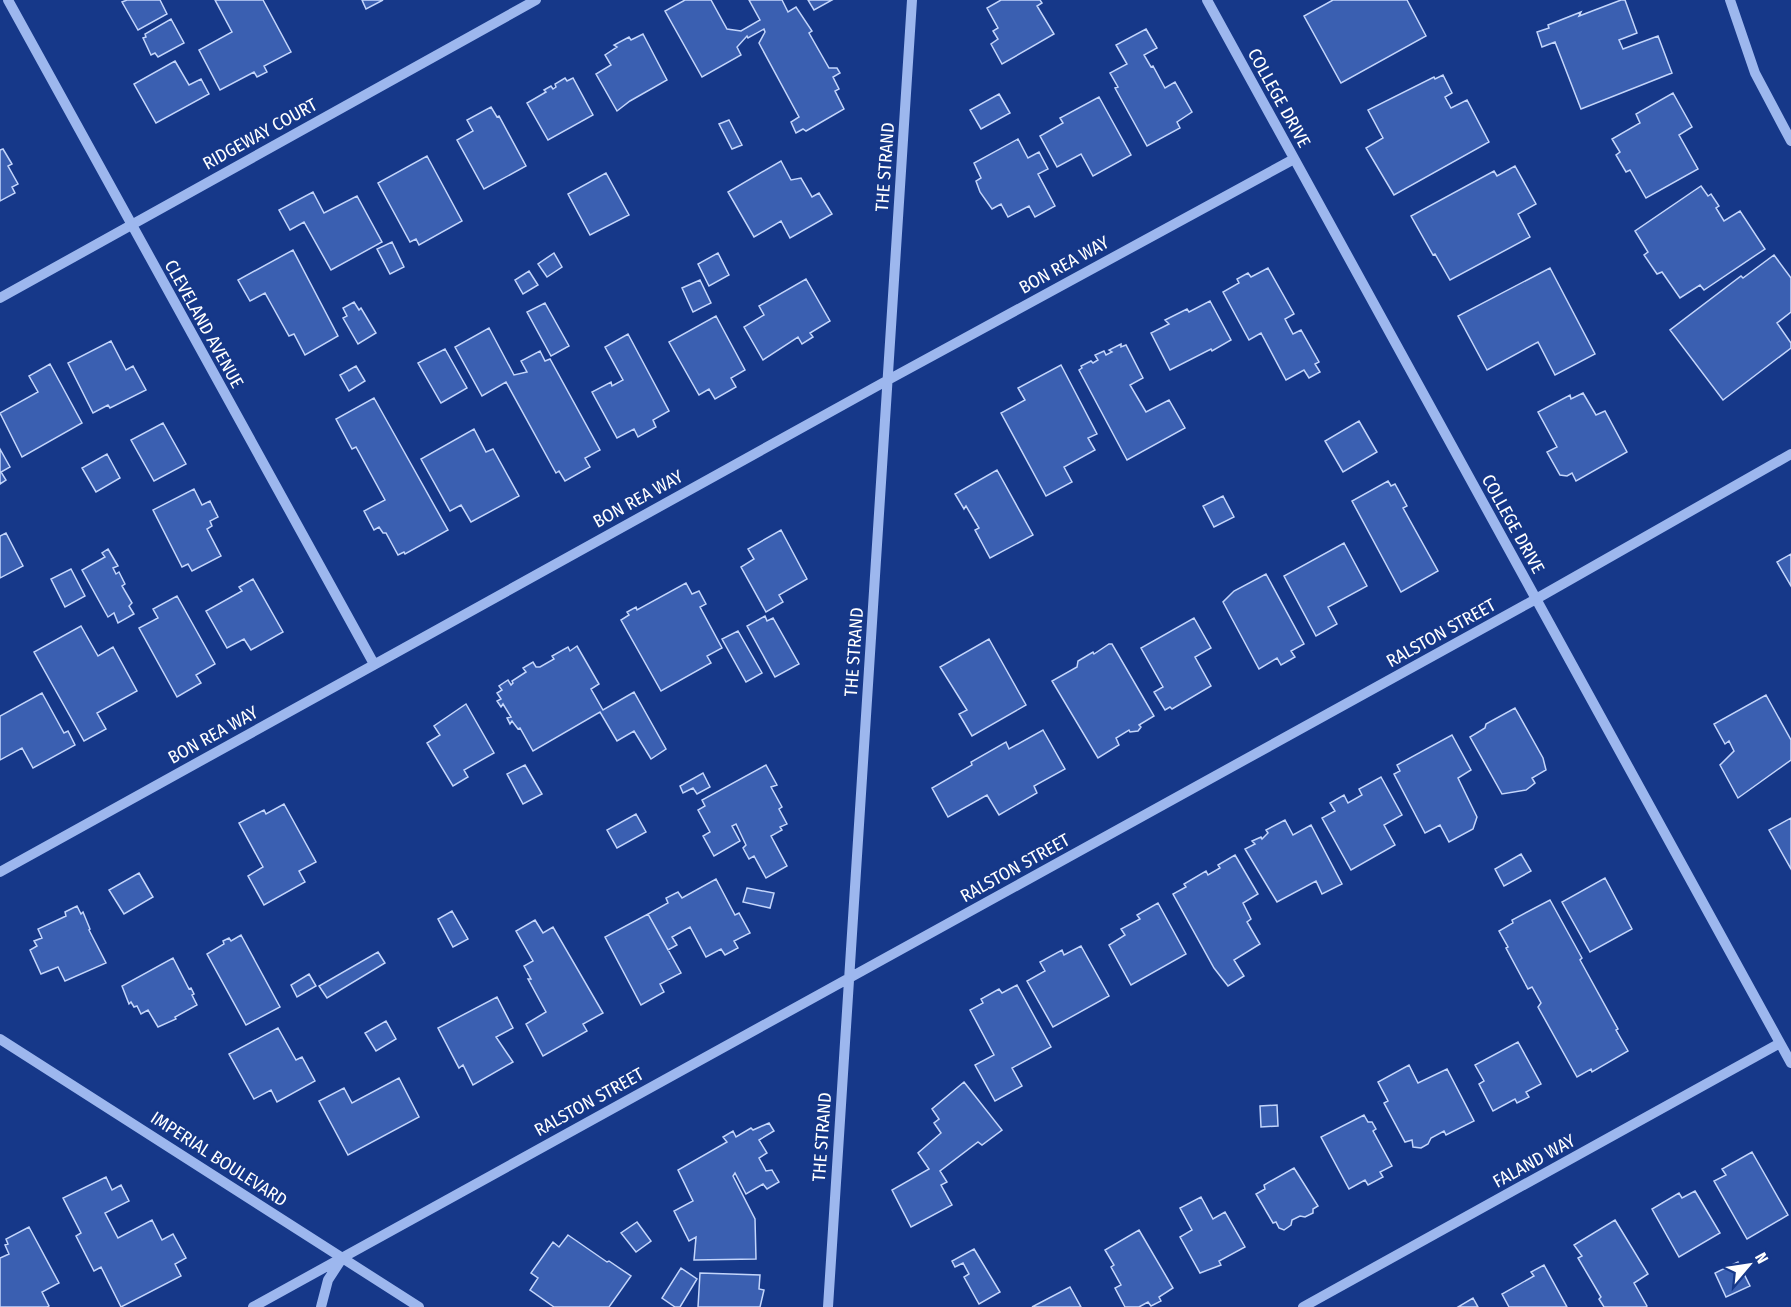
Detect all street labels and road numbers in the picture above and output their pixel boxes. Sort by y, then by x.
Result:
street label: COLLEGE DRIVE [1243,45,1315,151]
street label: RIDGEWAY COURT [199,93,322,175]
street label: THE STRAND [871,122,899,212]
street label: BON REA WAY [1015,231,1113,299]
street label: CLEVELAND AVENUE [160,256,248,392]
street label: BON REA WAY [589,465,687,533]
street label: COLLEGE DRIVE [1477,471,1549,577]
street label: RALSTON STREET [1382,594,1500,672]
street label: THE STRAND [840,607,868,697]
street label: BON REA WAY [164,701,262,769]
street label: RALSTON STREET [956,829,1074,907]
street label: RALSTON STREET [530,1063,648,1141]
street label: THE STRAND [808,1092,836,1182]
street label: IMPERIAL BOULEVARD [147,1107,291,1211]
street label: FALAND WAY [1489,1129,1579,1193]

